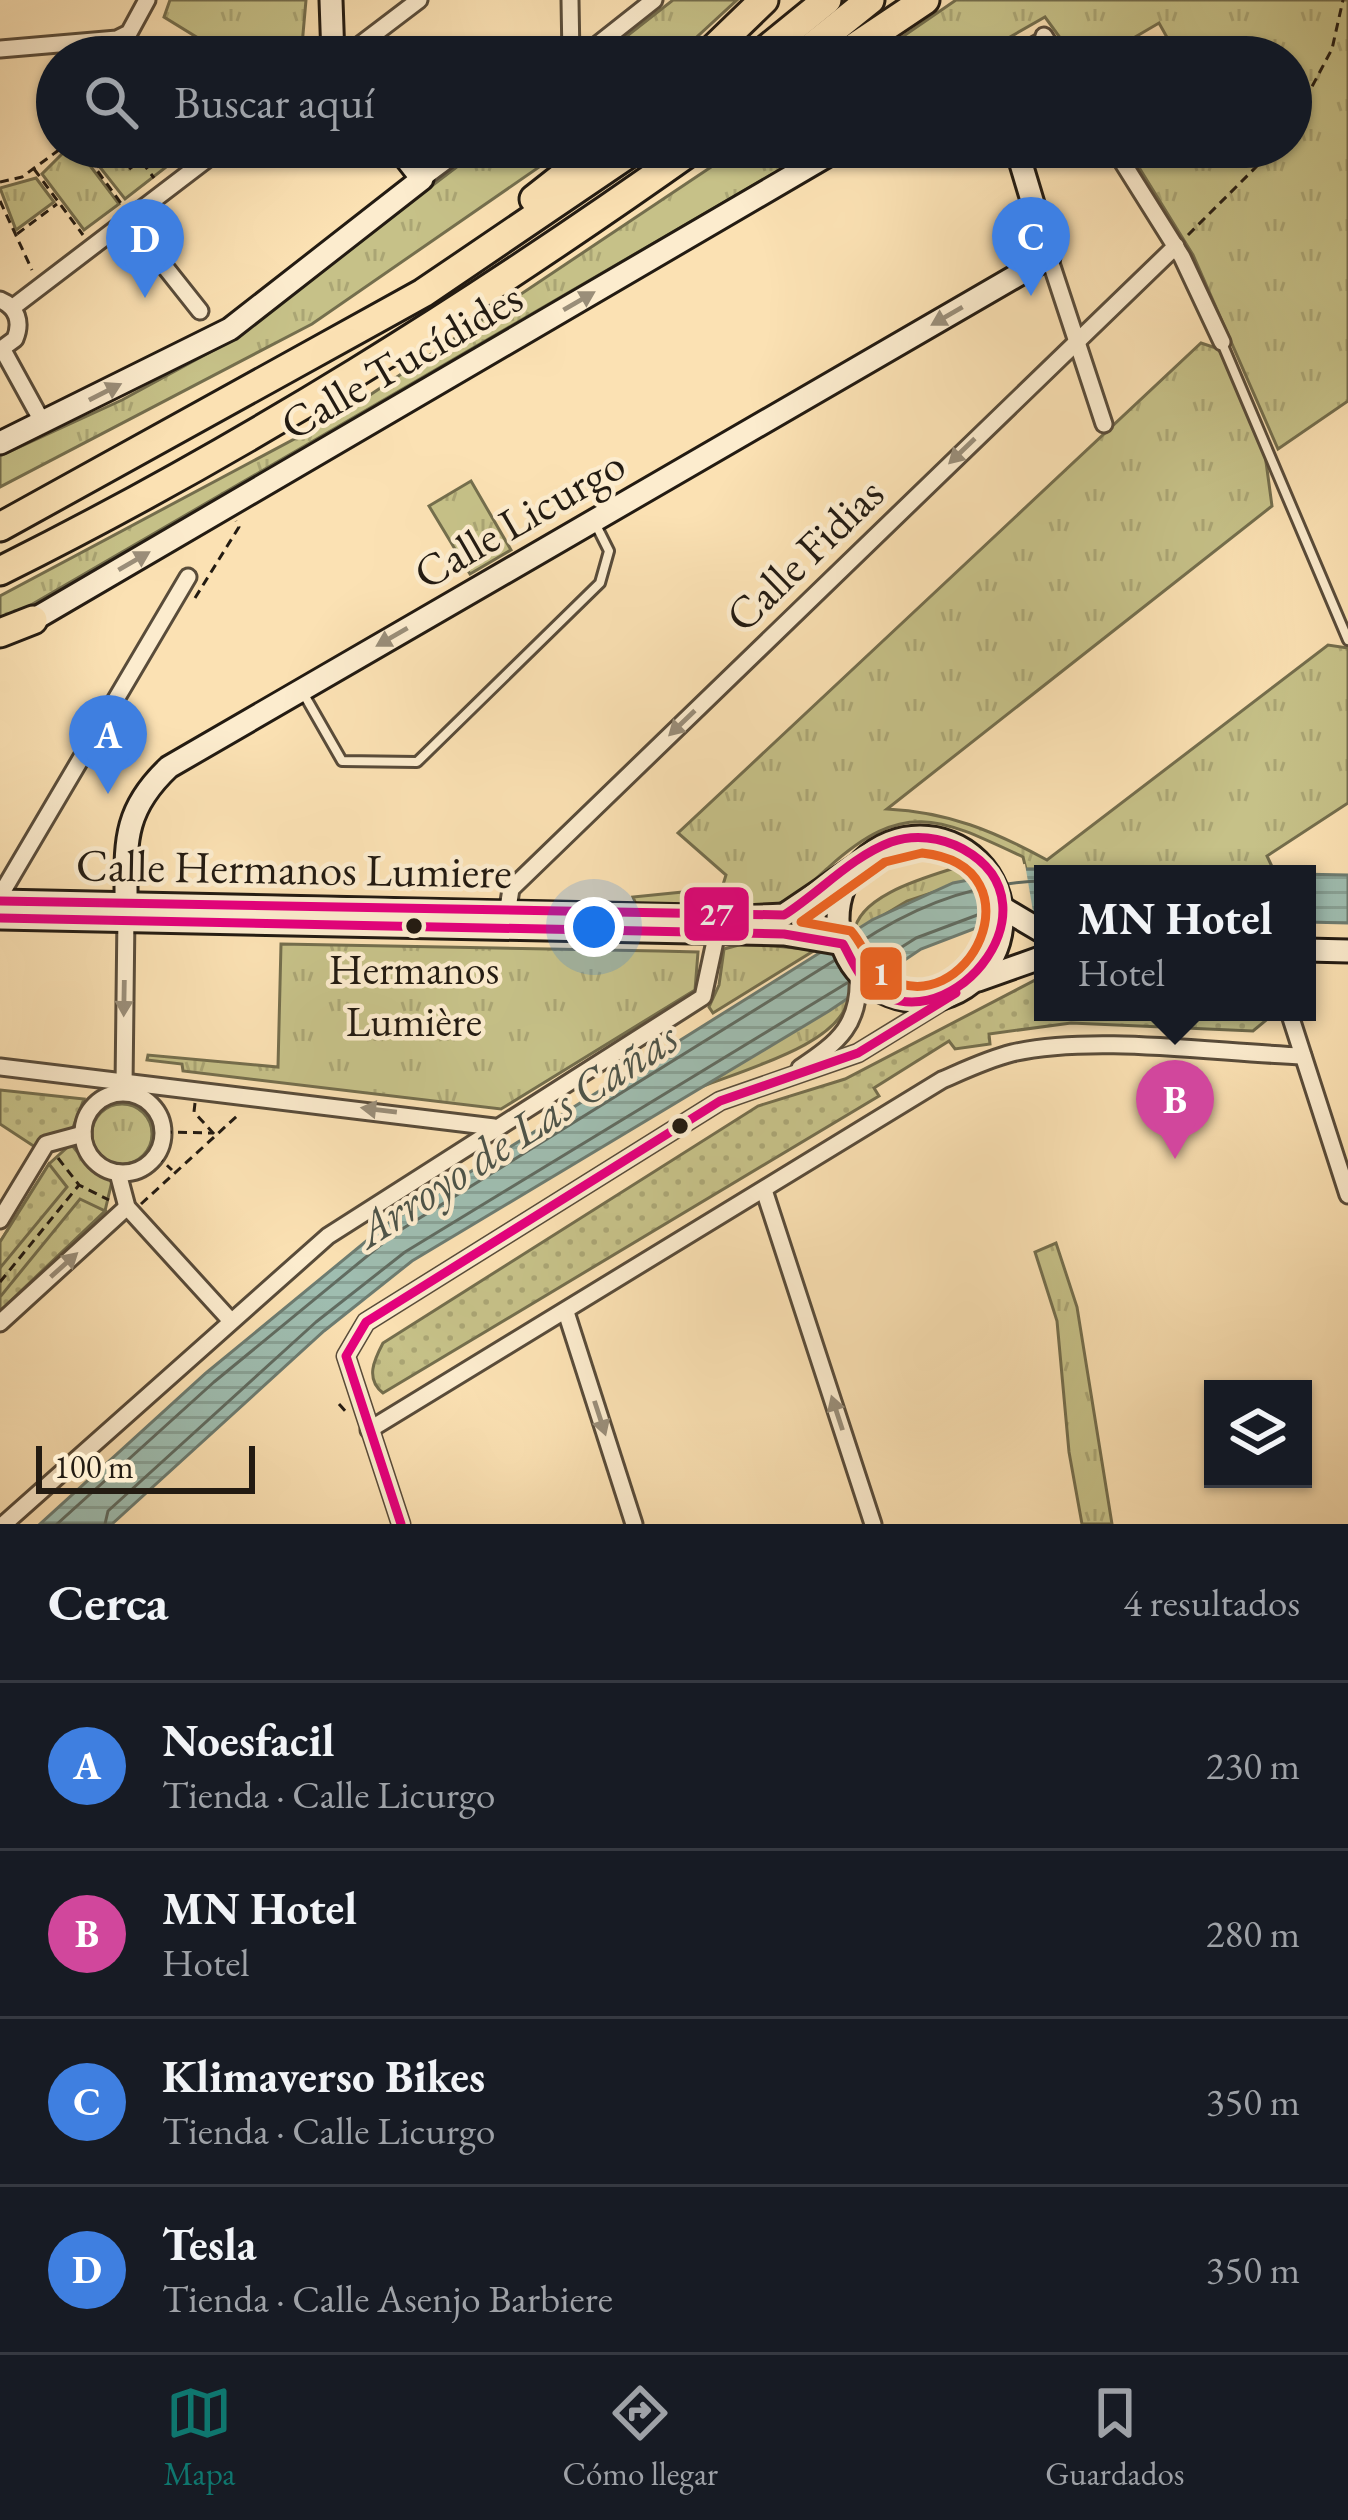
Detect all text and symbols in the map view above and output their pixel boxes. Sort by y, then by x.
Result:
search box [36,36,1312,168]
icon: search [78,69,144,135]
text: Buscar aquí [174,73,374,131]
pin: C [992,197,1070,296]
pin: D [106,199,184,298]
street label: Calle Tucídides [270,267,532,453]
one-way arrow [562,291,596,312]
one-way arrow [931,304,964,325]
one-way arrow [88,382,122,402]
street label: Calle Licurgo [403,434,635,602]
one-way arrow [948,436,977,464]
street label: Calle Fidias [712,464,896,644]
one-way arrow [117,552,150,573]
one-way arrow [375,626,409,647]
pin: A [69,695,147,794]
one-way arrow [668,708,697,736]
street label: Calle Hermanos Lumiere [76,835,512,901]
popup [1034,865,1316,1021]
line badge: 27 [682,885,751,943]
text: MN Hotel [1077,889,1273,947]
text: 27 [699,892,734,935]
your location [564,897,624,957]
marker: Hermanos Lumière [403,915,425,937]
place label: Hermanos Lumière [329,942,499,1049]
line badge: 1 [858,945,904,1002]
text: Hotel [1077,947,1165,998]
text: 1 [872,952,890,995]
one-way arrow [115,980,134,1018]
water label: Arroyo de Las Cañas [340,1005,690,1262]
pin: B [1136,1060,1214,1159]
one-way arrow [359,1101,397,1120]
unlabelled marker [669,1115,691,1137]
one-way arrow [49,1252,78,1279]
map controls [1204,1380,1312,1488]
button: layers [1204,1380,1312,1488]
one-way arrow [826,1394,845,1431]
one-way arrow [592,1400,611,1437]
scale bar [36,1440,255,1493]
text: 100 m [54,1445,134,1488]
text: Cerca [48,1569,168,1635]
text: 4 resultados [1123,1577,1300,1628]
text: Noesfacil [162,1711,335,1769]
text: A [73,1740,101,1791]
text: 230 m [1206,1740,1300,1791]
text: Tienda · Calle Licurgo [162,1769,495,1820]
text: MN Hotel [162,1879,357,1937]
text: B [75,1908,99,1959]
text: 280 m [1206,1908,1300,1959]
text: Hotel [162,1937,250,1988]
text: Klimaverso Bikes [162,2047,485,2105]
text: C [73,2076,101,2127]
text: 350 m [1206,2076,1300,2127]
text: Tienda · Calle Licurgo [162,2105,495,2156]
text: Tesla [162,2215,256,2273]
text: D [72,2244,102,2295]
text: 350 m [1206,2244,1300,2295]
text: Tienda · Calle Asenjo Barbiere [162,2273,613,2324]
tab: Mapa [164,2380,235,2495]
tab: Cómo llegar [563,2380,718,2495]
tab: Guardados [1045,2380,1184,2495]

